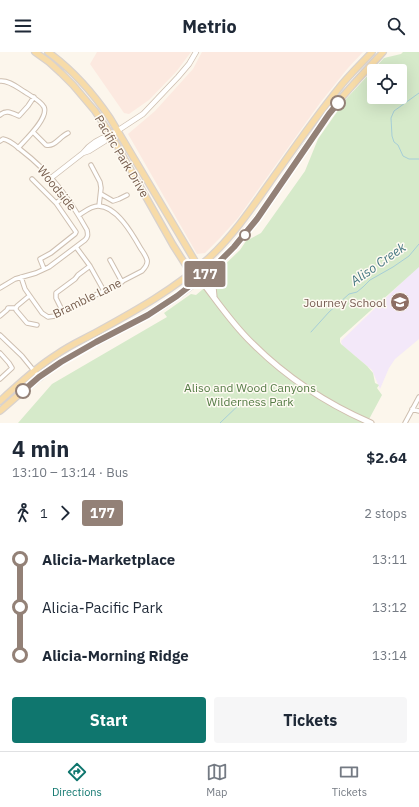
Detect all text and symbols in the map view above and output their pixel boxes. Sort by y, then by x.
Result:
icon: menu [12,15,34,37]
text: Metrio [182,15,237,38]
icon: search [385,15,407,37]
map controls [367,64,407,104]
button: locate [367,64,407,104]
unlabelled marker [330,95,346,111]
street label: Pacific Park Drive [92,112,153,200]
street label: Woodside [34,163,80,214]
unlabelled marker [239,229,251,241]
water label: Aliso Creek [346,239,409,290]
line badge: 177 [182,261,228,287]
text: 177 [192,265,218,283]
street label: Bramble Lane [50,275,124,321]
school or university icon: Journey School [389,291,411,313]
place label: Journey School [303,295,386,310]
park label: Aliso and Wood Canyons Wilderness Park [184,380,316,409]
unlabelled marker [15,383,31,399]
text: 4 min [12,434,69,463]
text: $2.64 [366,448,407,467]
text: 13:10 – 13:14 · Bus [12,464,128,481]
icon: walk [12,502,34,524]
icon: forward [54,502,76,524]
text: 177 [90,504,115,522]
text: 1 [40,505,48,522]
text: 2 stops [364,505,407,522]
text: Alicia-Marketplace [42,550,175,569]
text: 13:11 [372,551,407,568]
text: Alicia-Pacific Park [42,598,163,617]
text: 13:12 [372,599,407,616]
text: Alicia-Morning Ridge [42,646,189,665]
text: 13:14 [372,647,407,664]
button: Start [12,697,206,743]
button: Tickets [214,697,407,743]
tab: Directions [52,761,102,799]
tab: Map [206,761,228,799]
tab: Tickets [332,761,367,799]

